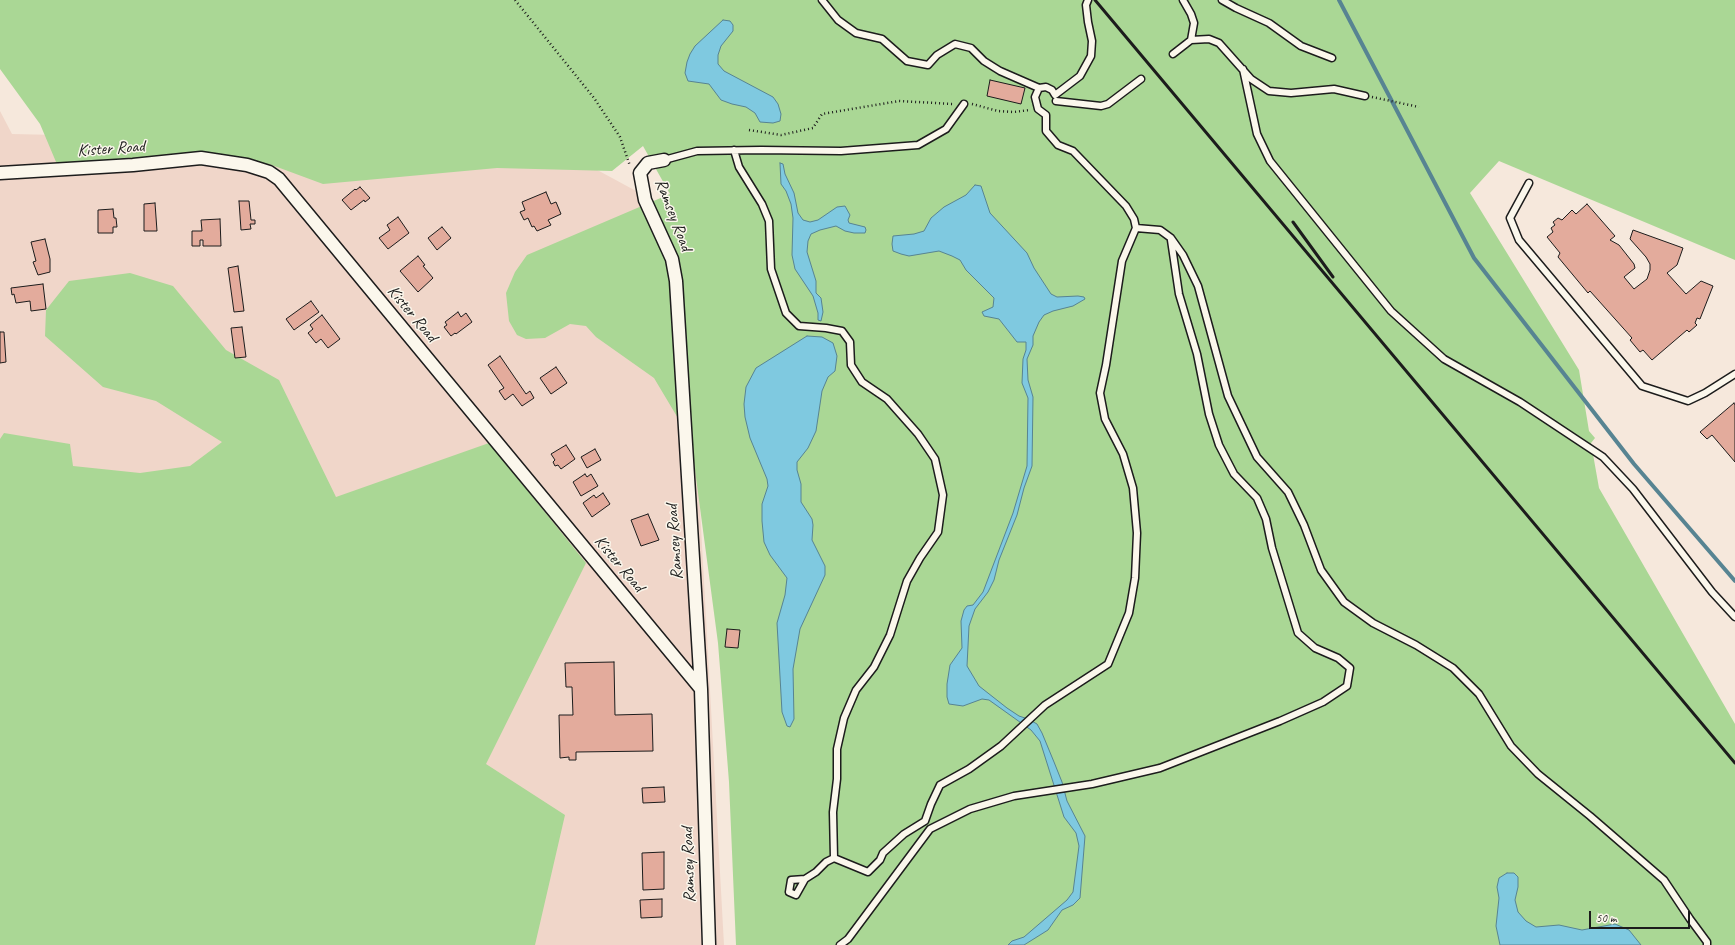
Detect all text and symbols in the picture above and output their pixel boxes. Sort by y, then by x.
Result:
street label: Kister Road [77,136,145,162]
street label: Ramsey Road [650,176,696,254]
street label: Kister Road [383,282,441,346]
street label: Ramsey Road [662,504,688,580]
street label: Kister Road [590,532,648,596]
street label: Ramsey Road [677,827,701,903]
scale bar [1591,903,1692,929]
text: 50 m [1596,910,1616,926]

